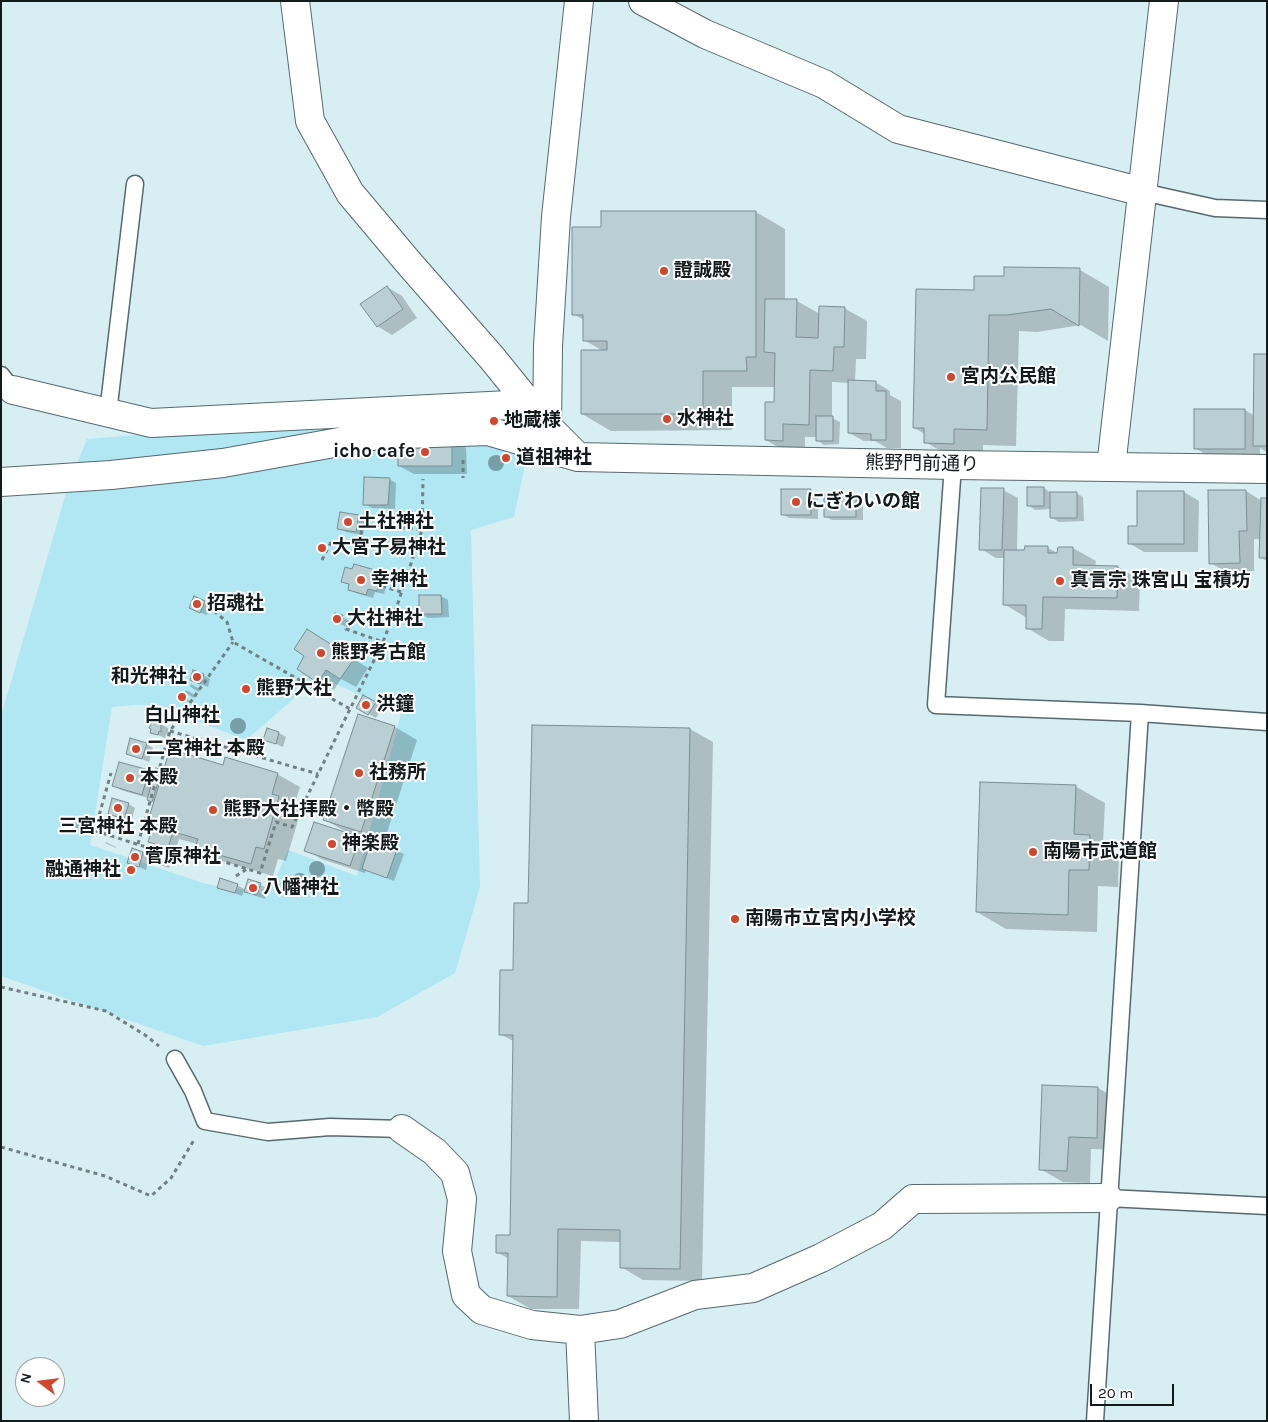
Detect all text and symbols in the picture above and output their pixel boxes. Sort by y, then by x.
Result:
place label: 證誠殿 [674,260,731,282]
marker: 證誠殿 [658,265,670,277]
place label: 宮内公民館 [961,366,1056,388]
marker: 宮内公民館 [945,371,957,383]
place label: 水神社 [677,408,734,430]
place label: 地蔵様 [504,410,561,432]
marker: 水神社 [661,413,673,425]
marker: 地蔵様 [488,415,500,427]
place label: icho cafe [333,441,415,463]
marker: icho cafe [419,446,431,458]
place label: 道祖神社 [516,447,592,469]
marker: 道祖神社 [500,452,512,464]
street label: 熊野門前通り [865,452,979,476]
place label: にぎわいの館 [806,491,920,513]
marker: にぎわいの館 [790,496,802,508]
place label: 土社神社 [358,511,434,533]
marker: 土社神社 [342,516,354,528]
place label: 大宮子易神社 [332,537,446,559]
marker: 大宮子易神社 [316,542,328,554]
place label: 幸神社 [371,569,428,591]
place label: 真言宗 珠宮山 宝積坊 [1070,570,1251,592]
marker: 幸神社 [355,574,367,586]
marker: 真言宗 珠宮山 宝積坊 [1054,575,1066,587]
place label: 招魂社 [207,593,264,615]
marker: 招魂社 [191,598,203,610]
place label: 大社神社 [347,608,423,630]
marker: 大社神社 [331,613,343,625]
place label: 熊野考古館 [331,642,426,664]
marker: 熊野考古館 [315,647,327,659]
place label: 和光神社 [111,666,187,688]
marker: 和光神社 [191,671,203,683]
place label: 熊野大社 [256,678,332,700]
marker: 熊野大社 [240,683,252,695]
marker: 白山神社 [176,691,188,703]
place label: 洪鐘 [376,694,414,716]
marker: 洪鐘 [360,699,372,711]
place label: 白山神社 [144,705,220,727]
place label: 二宮神社 本殿 [146,738,265,760]
marker: 二宮神社 本殿 [130,743,142,755]
place label: 社務所 [369,762,426,784]
place label: 本殿 [140,767,178,789]
marker: 社務所 [353,767,365,779]
marker: 本殿 [124,772,136,784]
place label: 熊野大社拝殿・幣殿 [223,799,394,821]
marker: 三宮神社 本殿 [112,802,124,814]
marker: 熊野大社拝殿・幣殿 [207,804,219,816]
place label: 三宮神社 本殿 [59,816,177,838]
place label: 神楽殿 [342,833,399,855]
marker: 神楽殿 [326,838,338,850]
place label: 南陽市武道館 [1043,841,1157,863]
place label: 菅原神社 [145,846,221,868]
marker: 南陽市武道館 [1027,846,1039,858]
marker: 菅原神社 [129,851,141,863]
place label: 融通神社 [45,859,121,881]
marker: 融通神社 [125,864,137,876]
place label: 八幡神社 [263,877,339,899]
marker: 八幡神社 [247,882,259,894]
place label: 南陽市立宮内小学校 [745,908,916,930]
marker: 南陽市立宮内小学校 [729,913,741,925]
north arrow [15,1357,65,1407]
text: N [16,1371,36,1385]
scale bar [1093,1374,1177,1406]
text: 20 m [1098,1384,1133,1402]

